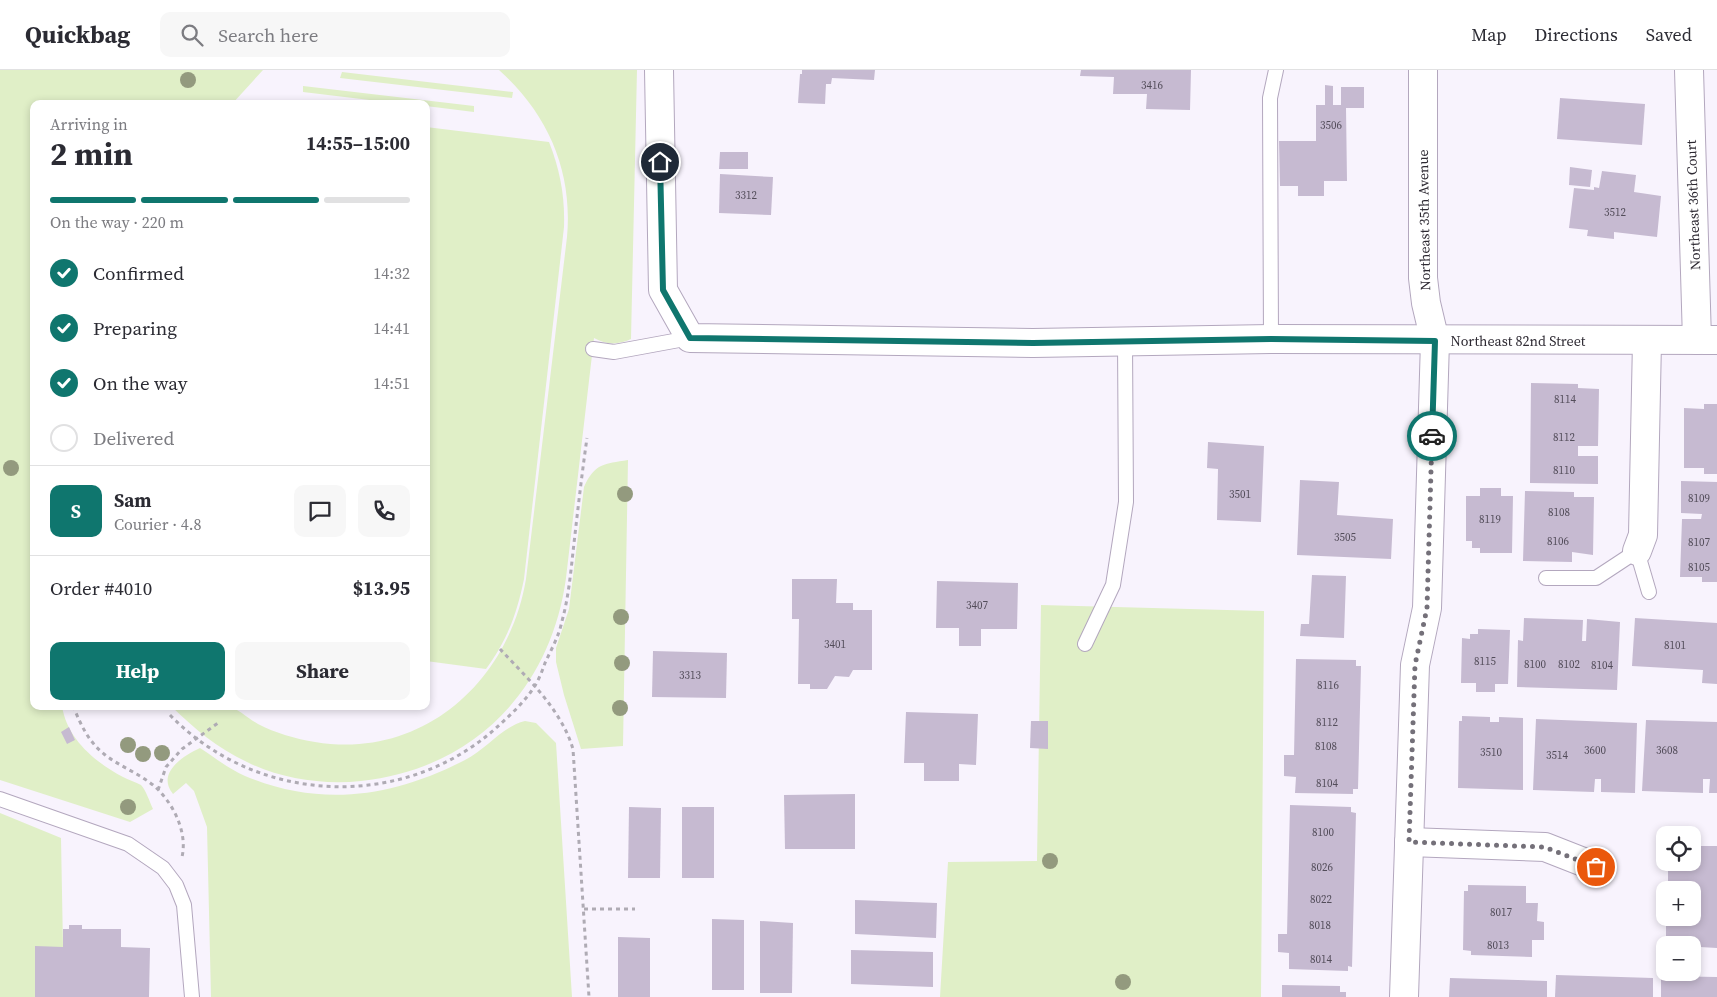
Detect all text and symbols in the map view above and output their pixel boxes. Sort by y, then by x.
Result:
search box [160,12,510,57]
text: Quickbag [25,18,130,51]
icon: search [178,21,206,49]
text: Search here [218,22,318,48]
text: Map [1471,22,1507,47]
text: Directions [1535,22,1618,47]
text: Saved [1646,22,1692,47]
house number: 3416 [1141,78,1163,93]
text: Arriving in [50,113,128,135]
house number: 3506 [1320,118,1342,133]
text: 14:55–15:00 [306,130,410,156]
text: 2 min [50,132,133,176]
street label: Northeast 36th Court [1681,139,1705,271]
pin [639,141,681,183]
icon: home [646,148,674,176]
street label: Northeast 35th Avenue [1413,149,1435,291]
house number: 3312 [735,188,757,203]
house number: 3512 [1604,205,1626,220]
text: On the way · 220 m [50,211,184,233]
icon: check [50,259,78,287]
text: Confirmed [93,260,184,286]
text: 14:32 [373,262,410,284]
icon: check [50,314,78,342]
text: Preparing [93,315,177,341]
text: 14:41 [373,317,410,339]
street label: Northeast 82nd Street [1451,331,1586,351]
icon: check [50,369,78,397]
text: On the way [93,370,188,396]
text: 14:51 [373,372,410,394]
house number: 8114 [1554,392,1576,407]
courier [1407,411,1457,461]
icon: car [1418,422,1446,450]
text: Delivered [93,425,174,451]
house number: 8112 [1553,430,1575,445]
house number: 8110 [1553,463,1575,478]
button: chat [294,485,346,537]
button: phone [358,485,410,537]
text: Sam [114,487,152,513]
house number: 3501 [1229,487,1251,502]
house number: 8109 [1688,491,1710,506]
text: S [71,498,81,524]
house number: 8108 [1548,505,1570,520]
house number: 8119 [1479,512,1501,527]
text: Courier · 4.8 [114,513,202,535]
house number: 3505 [1334,530,1356,545]
house number: 8106 [1547,534,1569,549]
house number: 8107 [1688,535,1710,550]
house number: 8105 [1688,560,1710,575]
text: Order #4010 [50,575,152,601]
text: $13.95 [353,575,410,601]
house number: 3407 [966,598,988,613]
house number: 3401 [824,637,846,652]
house number: 8101 [1664,638,1686,653]
button: Help [50,642,225,700]
button: Share [235,642,410,700]
house number: 8115 [1474,654,1496,669]
house number: 8100 [1524,657,1546,672]
house number: 8102 [1558,657,1580,672]
house number: 8104 [1591,658,1613,673]
house number: 3313 [679,668,701,683]
house number: 8116 [1317,678,1339,693]
house number: 8112 [1316,715,1338,730]
house number: 8108 [1315,739,1337,754]
house number: 3600 [1584,743,1606,758]
house number: 3608 [1656,743,1678,758]
house number: 3510 [1480,745,1502,760]
house number: 3514 [1546,748,1568,763]
house number: 8104 [1316,776,1338,791]
house number: 8100 [1312,825,1334,840]
map controls [1656,826,1701,981]
button: locate [1656,826,1701,871]
pin [1575,846,1617,888]
icon: bag [1582,853,1610,881]
house number: 8026 [1311,860,1333,875]
button: + [1656,881,1701,926]
house number: 8022 [1310,892,1332,907]
house number: 8017 [1490,905,1512,920]
house number: 8018 [1309,918,1331,933]
button: − [1656,936,1701,981]
house number: 8013 [1487,938,1509,953]
house number: 8014 [1310,952,1332,967]

